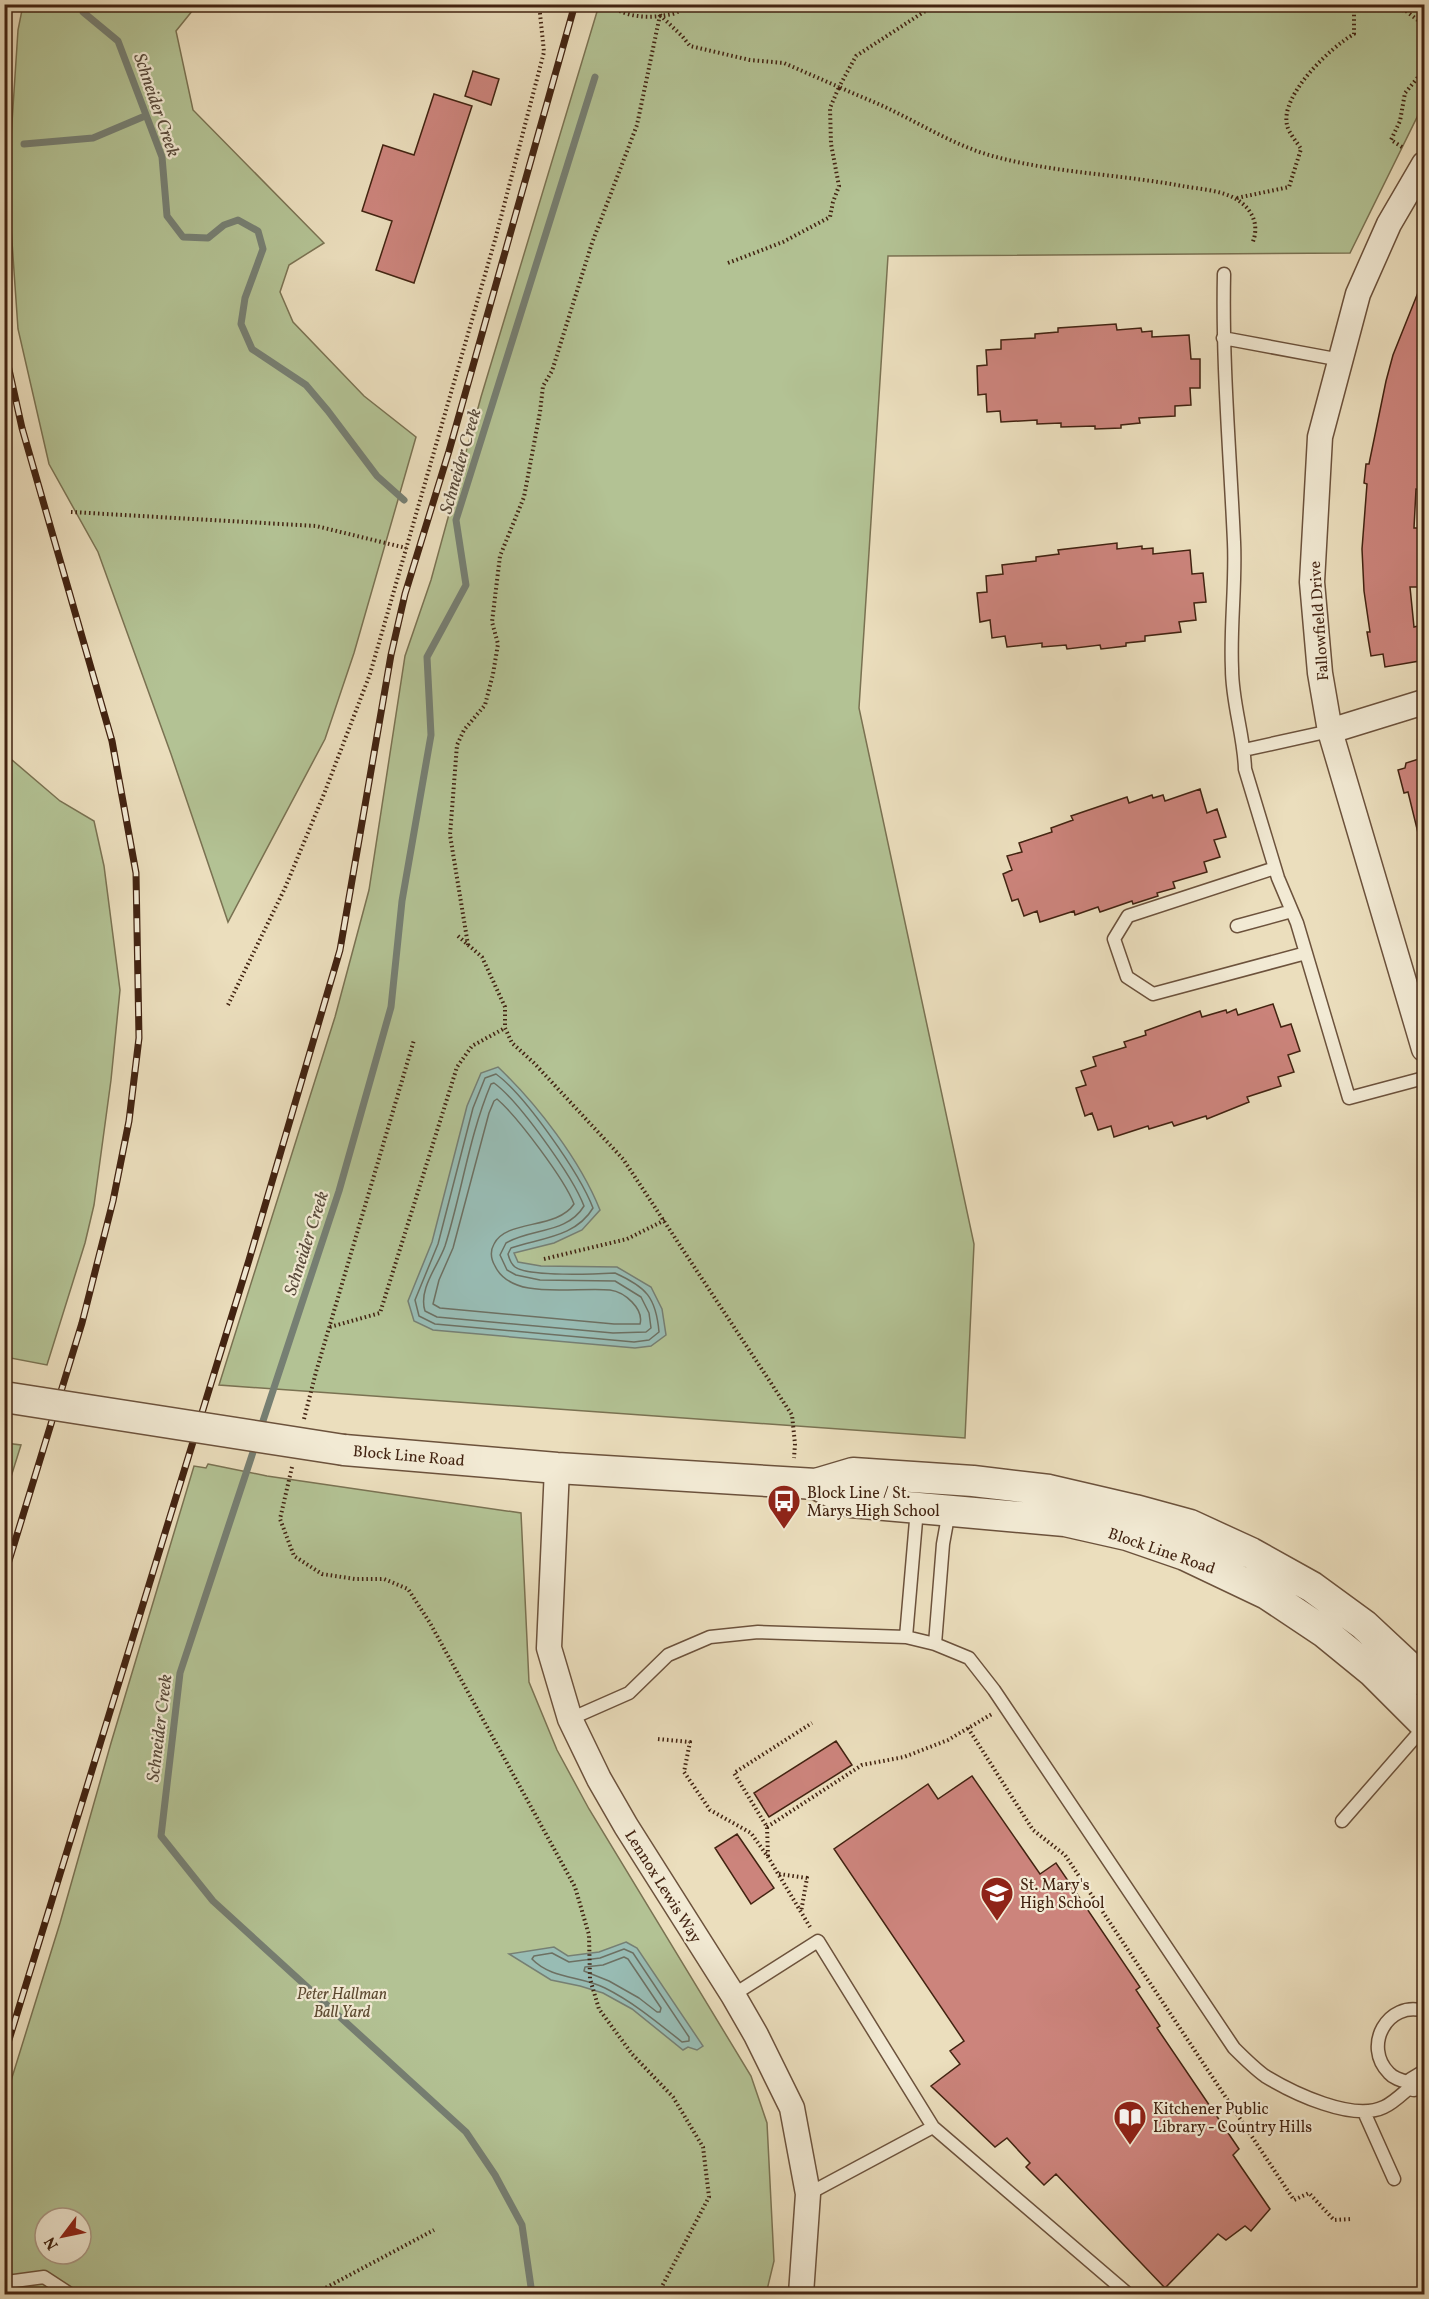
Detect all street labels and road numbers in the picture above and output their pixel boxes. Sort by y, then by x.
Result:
street label: Fallowfield Drive [1305,560,1335,682]
street label: Block Line Road [352,1441,466,1473]
street label: Block Line Road [1105,1523,1218,1581]
street label: Lennox Lewis Way [619,1826,706,1948]

